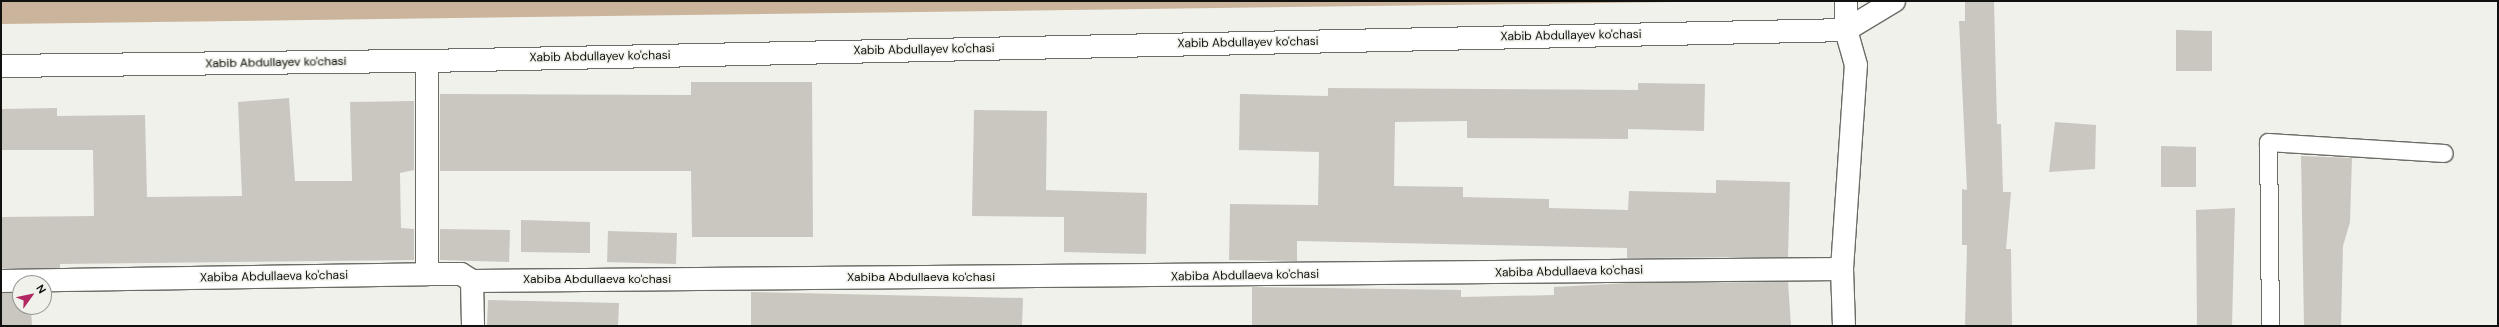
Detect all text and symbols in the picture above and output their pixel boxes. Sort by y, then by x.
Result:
street label: Xabib Abdullayev ko'chasi [1500,28,1642,44]
street label: Xabib Abdullayev ko'chasi [1177,35,1319,51]
street label: Xabib Abdullayev ko'chasi [853,42,995,58]
street label: Xabib Abdullayev ko'chasi [529,49,671,65]
street label: Xabib Abdullayev ko'chasi [205,55,347,71]
street label: Xabiba Abdullaeva ko'chasi [1495,264,1643,280]
street label: Xabiba Abdullaeva ko'chasi [1171,268,1319,284]
street label: Xabiba Abdullaeva ko'chasi [200,269,348,285]
street label: Xabiba Abdullaeva ko'chasi [847,271,995,285]
street label: Xabiba Abdullaeva ko'chasi [523,273,671,287]
north arrow [12,275,52,315]
text: N [33,282,49,296]

